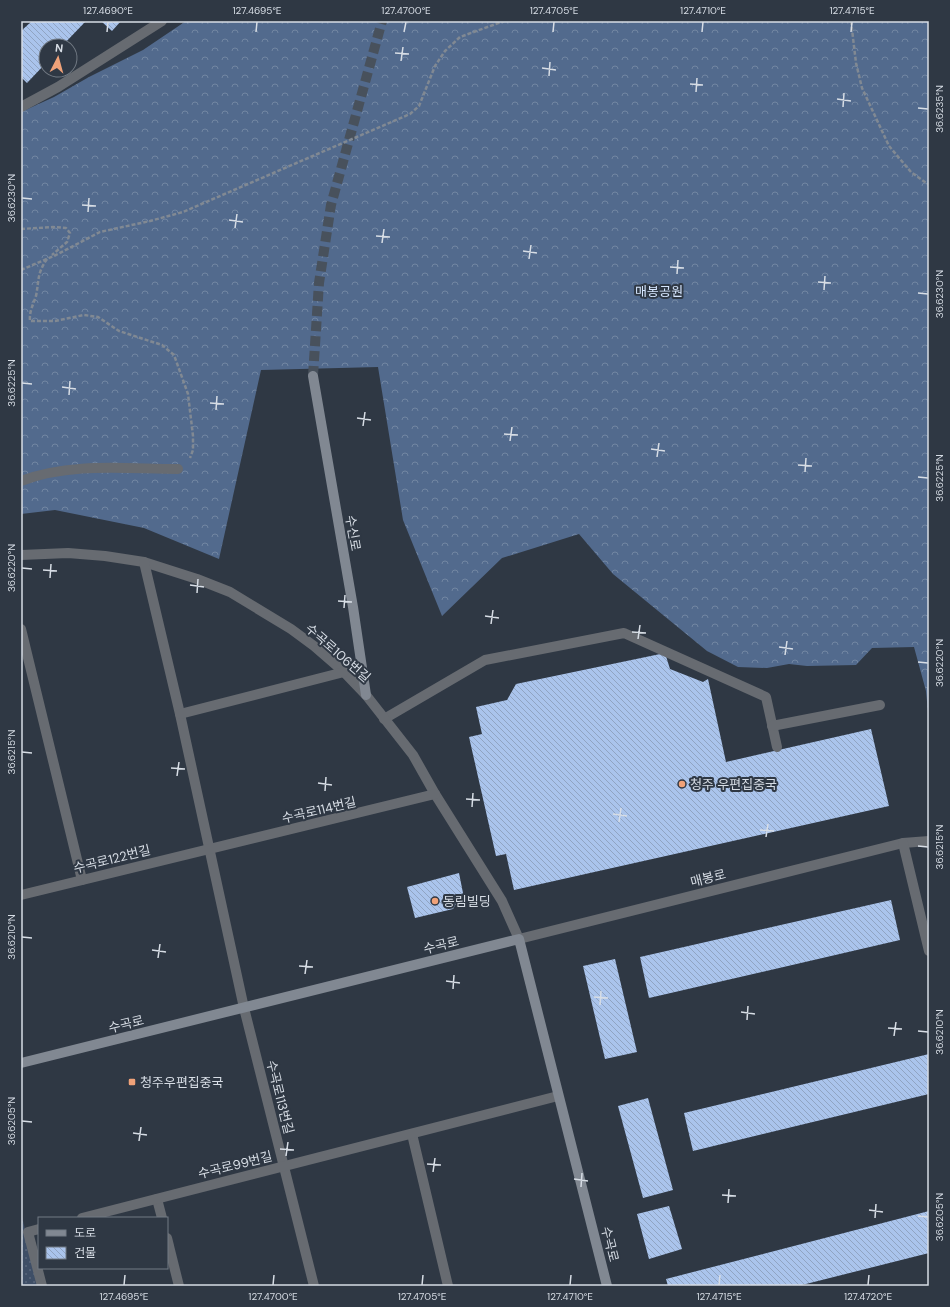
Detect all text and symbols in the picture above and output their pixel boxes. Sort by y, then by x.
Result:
text: 127.4690°E [83,4,133,17]
text: 127.4695°E [232,4,282,17]
text: 127.4700°E [381,4,431,17]
text: 127.4705°E [530,4,579,17]
text: 127.4710°E [680,4,726,17]
text: 127.4715°E [829,4,875,17]
north arrow [38,38,78,78]
text: N [54,41,64,55]
text: 36.6235°N [933,85,946,133]
text: 36.6230°N [5,174,18,222]
text: 36.6230°N [933,270,946,318]
park label: 매봉공원 [635,283,683,300]
text: 36.6225°N [5,359,18,407]
text: 36.6225°N [933,454,946,502]
street label: 수신로 [342,514,364,552]
text: 36.6220°N [5,544,18,592]
street label: 수곡로106번길 [302,620,374,686]
text: 36.6220°N [933,639,946,687]
text: 36.6215°N [5,730,18,774]
place label: 청주 우편집중국 [690,776,777,793]
marker: 청주 우편집중국 [677,779,687,789]
street label: 수곡로114번길 [280,793,358,827]
text: 36.6215°N [933,825,946,869]
street label: 수곡로122번길 [72,841,152,877]
street label: 매봉로 [689,865,727,891]
place label: 동림빌딩 [443,893,491,910]
marker: 동림빌딩 [430,896,440,906]
text: 36.6210°N [5,914,18,960]
street label: 수곡로 [422,932,460,958]
text: 36.6210°N [933,1009,946,1055]
street label: 수곡로 [107,1011,145,1037]
street label: 수곡로113번길 [263,1058,297,1136]
place label: 청주우편집중국 [140,1074,224,1091]
marker: 청주우편집중국 [127,1077,137,1087]
text: 36.6205°N [5,1097,18,1145]
street label: 수곡로99번길 [196,1148,274,1182]
text: 36.6205°N [933,1193,946,1241]
legend [38,1217,168,1269]
text: 도로 [74,1225,96,1241]
street label: 수곡로 [597,1225,623,1263]
text: 건물 [74,1245,96,1261]
text: 127.4695°E [99,1290,149,1303]
text: 127.4700°E [248,1290,298,1303]
text: 127.4705°E [398,1290,447,1303]
text: 127.4710°E [547,1290,593,1303]
text: 127.4715°E [696,1290,742,1303]
text: 127.4720°E [844,1290,892,1303]

